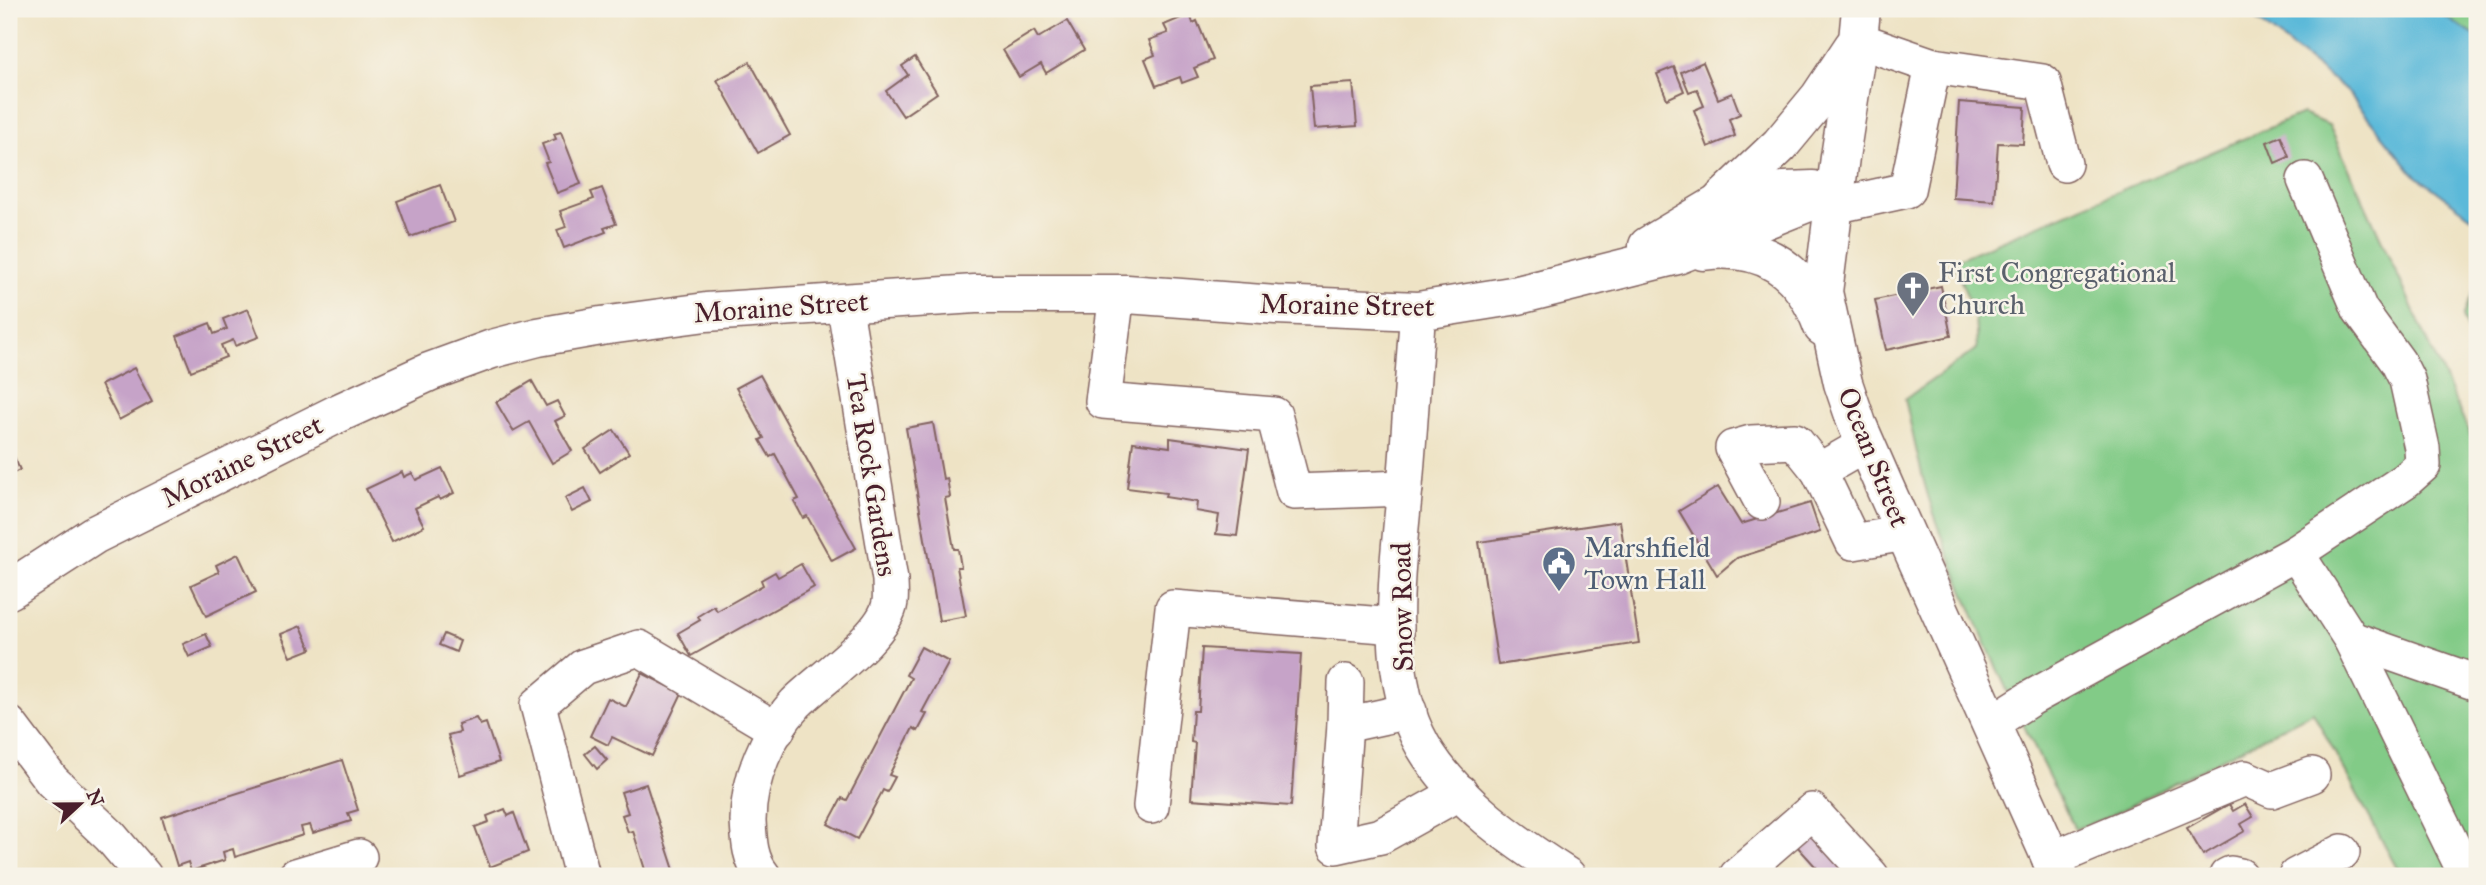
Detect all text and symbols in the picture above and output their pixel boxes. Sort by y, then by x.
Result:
place label: First Congregational Church [1938,255,2176,322]
church icon: First Congregational Church [1894,269,1932,318]
street label: Moraine Street [692,283,870,331]
street label: Moraine Street [1259,286,1435,324]
street label: Tea Rock Gardens [839,371,905,579]
street label: Ocean Street [1830,382,1918,532]
street label: Moraine Street [156,407,328,515]
place label: Marshfield Town Hall [1584,530,1710,597]
street label: Snow Road [1383,542,1421,672]
public building icon: Marshfield Town Hall [1540,544,1578,593]
north arrow [46,770,116,840]
text: N [82,786,109,810]

